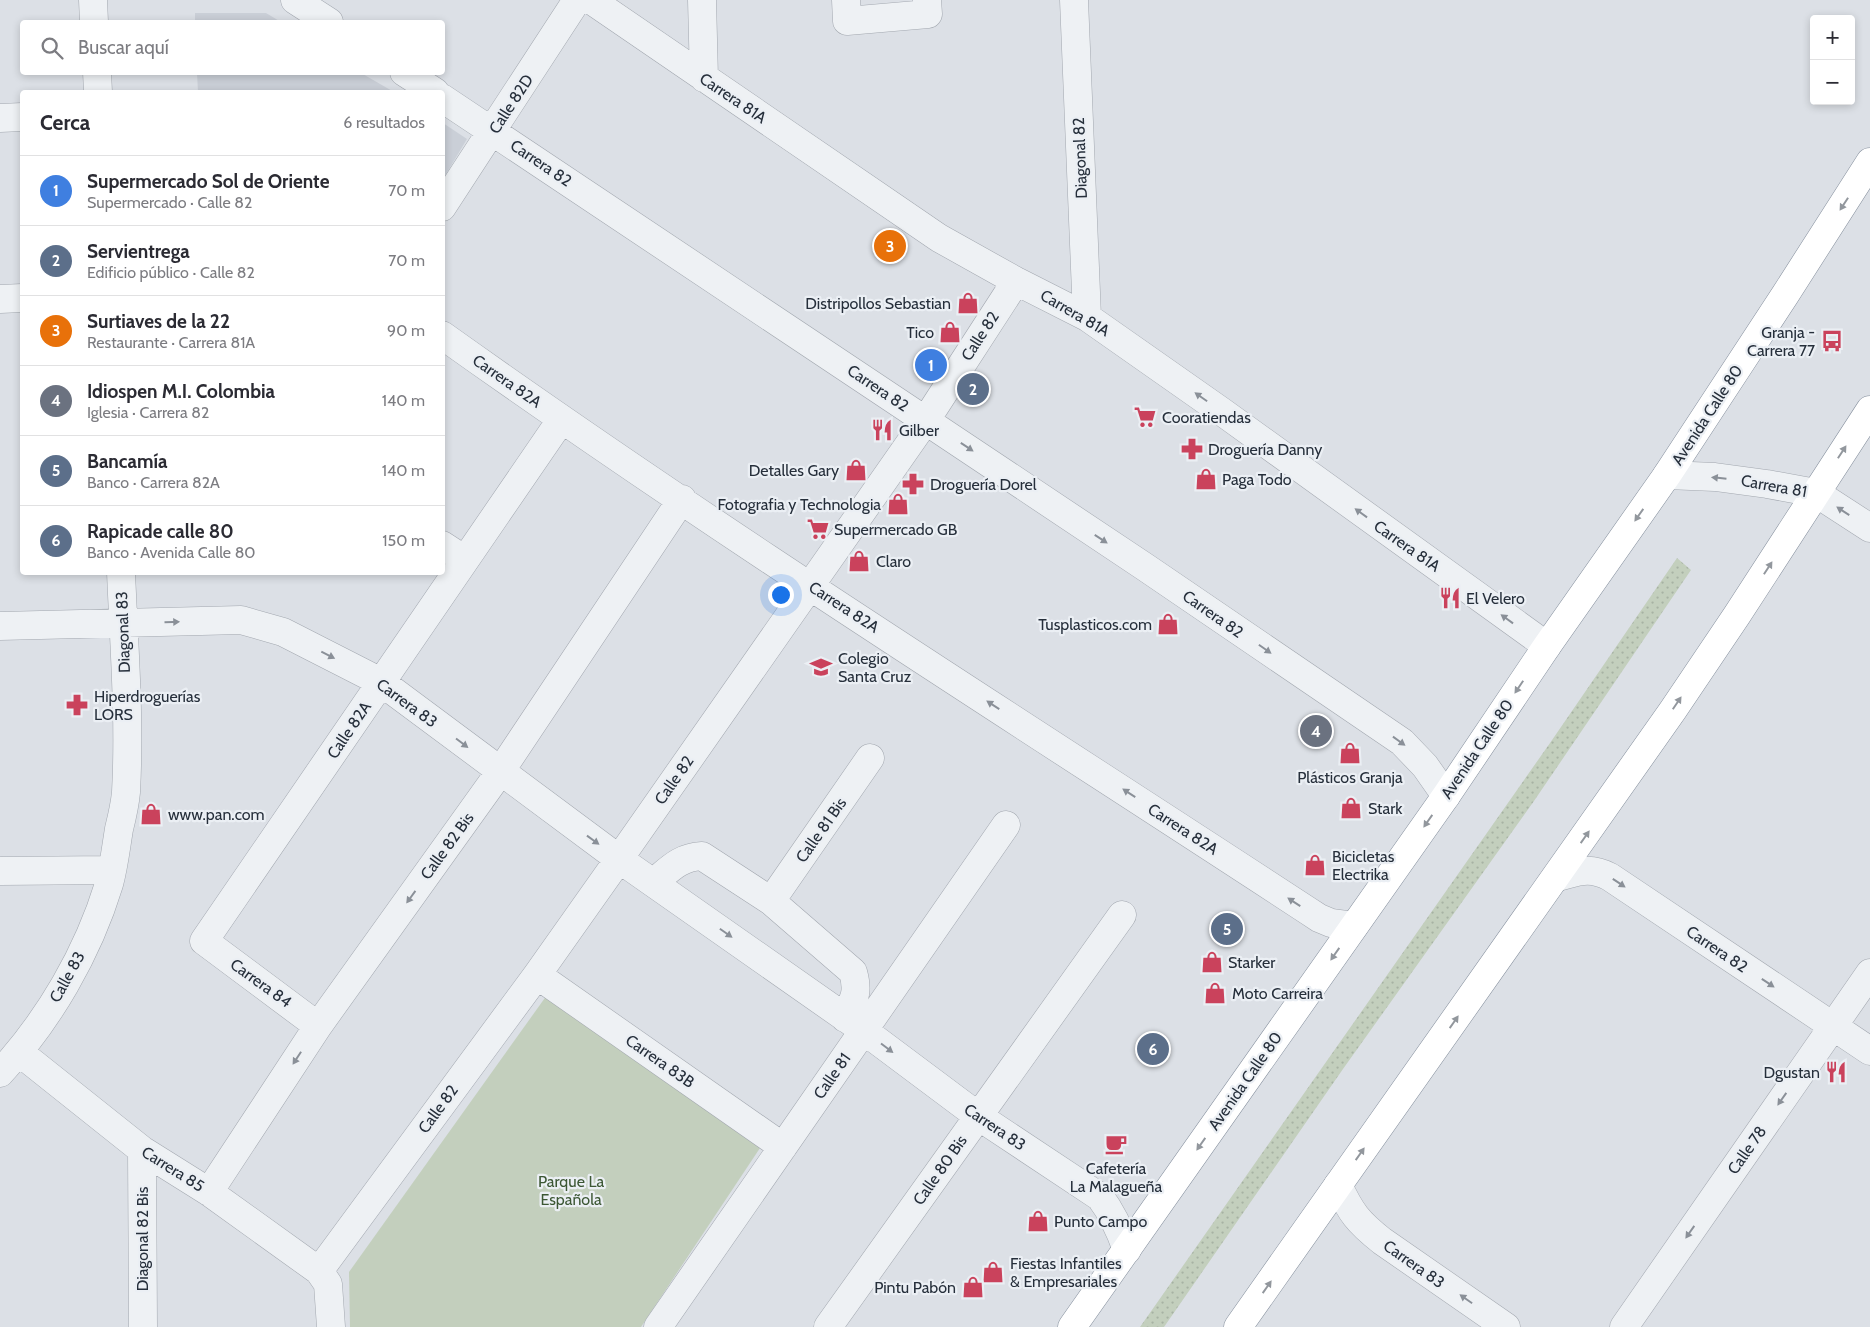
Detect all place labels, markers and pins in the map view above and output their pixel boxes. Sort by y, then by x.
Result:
pin: 3 [874,227,906,265]
shop icon: Distripollos Sebastian [955,290,981,316]
place label: Distripollos Sebastian [805,294,951,313]
shop icon: Tico [937,319,963,345]
place label: Tico [906,323,934,342]
place label: Granja - Carrera 77 [1747,323,1815,360]
bus stop icon: Granja - Carrera 77 [1819,328,1845,354]
pin: 1 [915,346,947,384]
pin: 2 [957,370,989,408]
supermarket icon: Cooratiendas [1132,404,1158,430]
place label: Cooratiendas [1162,408,1251,427]
restaurant icon: Gilber [869,417,895,443]
place label: Gilber [899,421,940,440]
pharmacy icon: Droguería Danny [1179,436,1205,462]
place label: Droguería Danny [1208,440,1322,459]
shop icon: Detalles Gary [843,457,869,483]
place label: Detalles Gary [749,461,839,480]
shop icon: Paga Todo [1193,466,1219,492]
place label: Paga Todo [1222,470,1292,489]
pharmacy icon: Droguería Dorel [900,471,926,497]
place label: Droguería Dorel [930,475,1037,494]
shop icon: Fotografia y Technologia [885,491,911,517]
place label: Fotografia y Technologia [717,495,881,514]
supermarket icon: Supermercado GB [805,516,831,542]
place label: Supermercado GB [834,520,958,539]
shop icon: Claro [846,548,872,574]
place label: Claro [876,552,911,571]
restaurant icon: El Velero [1437,585,1463,611]
place label: El Velero [1466,589,1525,608]
shop icon: Tusplasticos.com [1155,611,1181,637]
place label: Tusplasticos.com [1038,615,1152,634]
place label: Colegio Santa Cruz [838,649,912,686]
school or university icon: Colegio Santa Cruz [808,654,834,680]
place label: Hiperdroguerías LORS [94,687,201,724]
pharmacy icon: Hiperdroguerías LORS [64,692,90,718]
pin: 4 [1300,712,1332,750]
shop icon: Plásticos Granja [1337,740,1363,766]
place label: Plásticos Granja [1297,768,1403,787]
shop icon: Stark [1338,795,1364,821]
place label: Stark [1368,799,1403,818]
shop icon: www.pan.com [138,801,164,827]
place label: www.pan.com [168,805,265,824]
place label: Bicicletas Electrika [1332,847,1395,884]
shop icon: Bicicletas Electrika [1302,852,1328,878]
pin: 5 [1211,910,1243,948]
shop icon: Starker [1199,949,1225,975]
place label: Starker [1228,953,1276,972]
shop icon: Moto Carreira [1202,980,1228,1006]
place label: Moto Carreira [1232,984,1323,1003]
pin: 6 [1137,1030,1169,1068]
restaurant icon: Dgustan [1823,1059,1849,1085]
place label: Dgustan [1763,1063,1820,1082]
cafe icon: Cafetería La Malagueña [1103,1131,1129,1157]
place label: Cafetería La Malagueña [1070,1159,1163,1196]
shop icon: Punto Campo [1025,1208,1051,1234]
place label: Punto Campo [1054,1212,1147,1231]
place label: Fiestas Infantiles & Empresariales [1010,1254,1122,1291]
shop icon: Fiestas Infantiles & Empresariales [980,1259,1006,1285]
shop icon: Pintu Pabón [960,1274,986,1300]
place label: Pintu Pabón [874,1278,956,1297]

